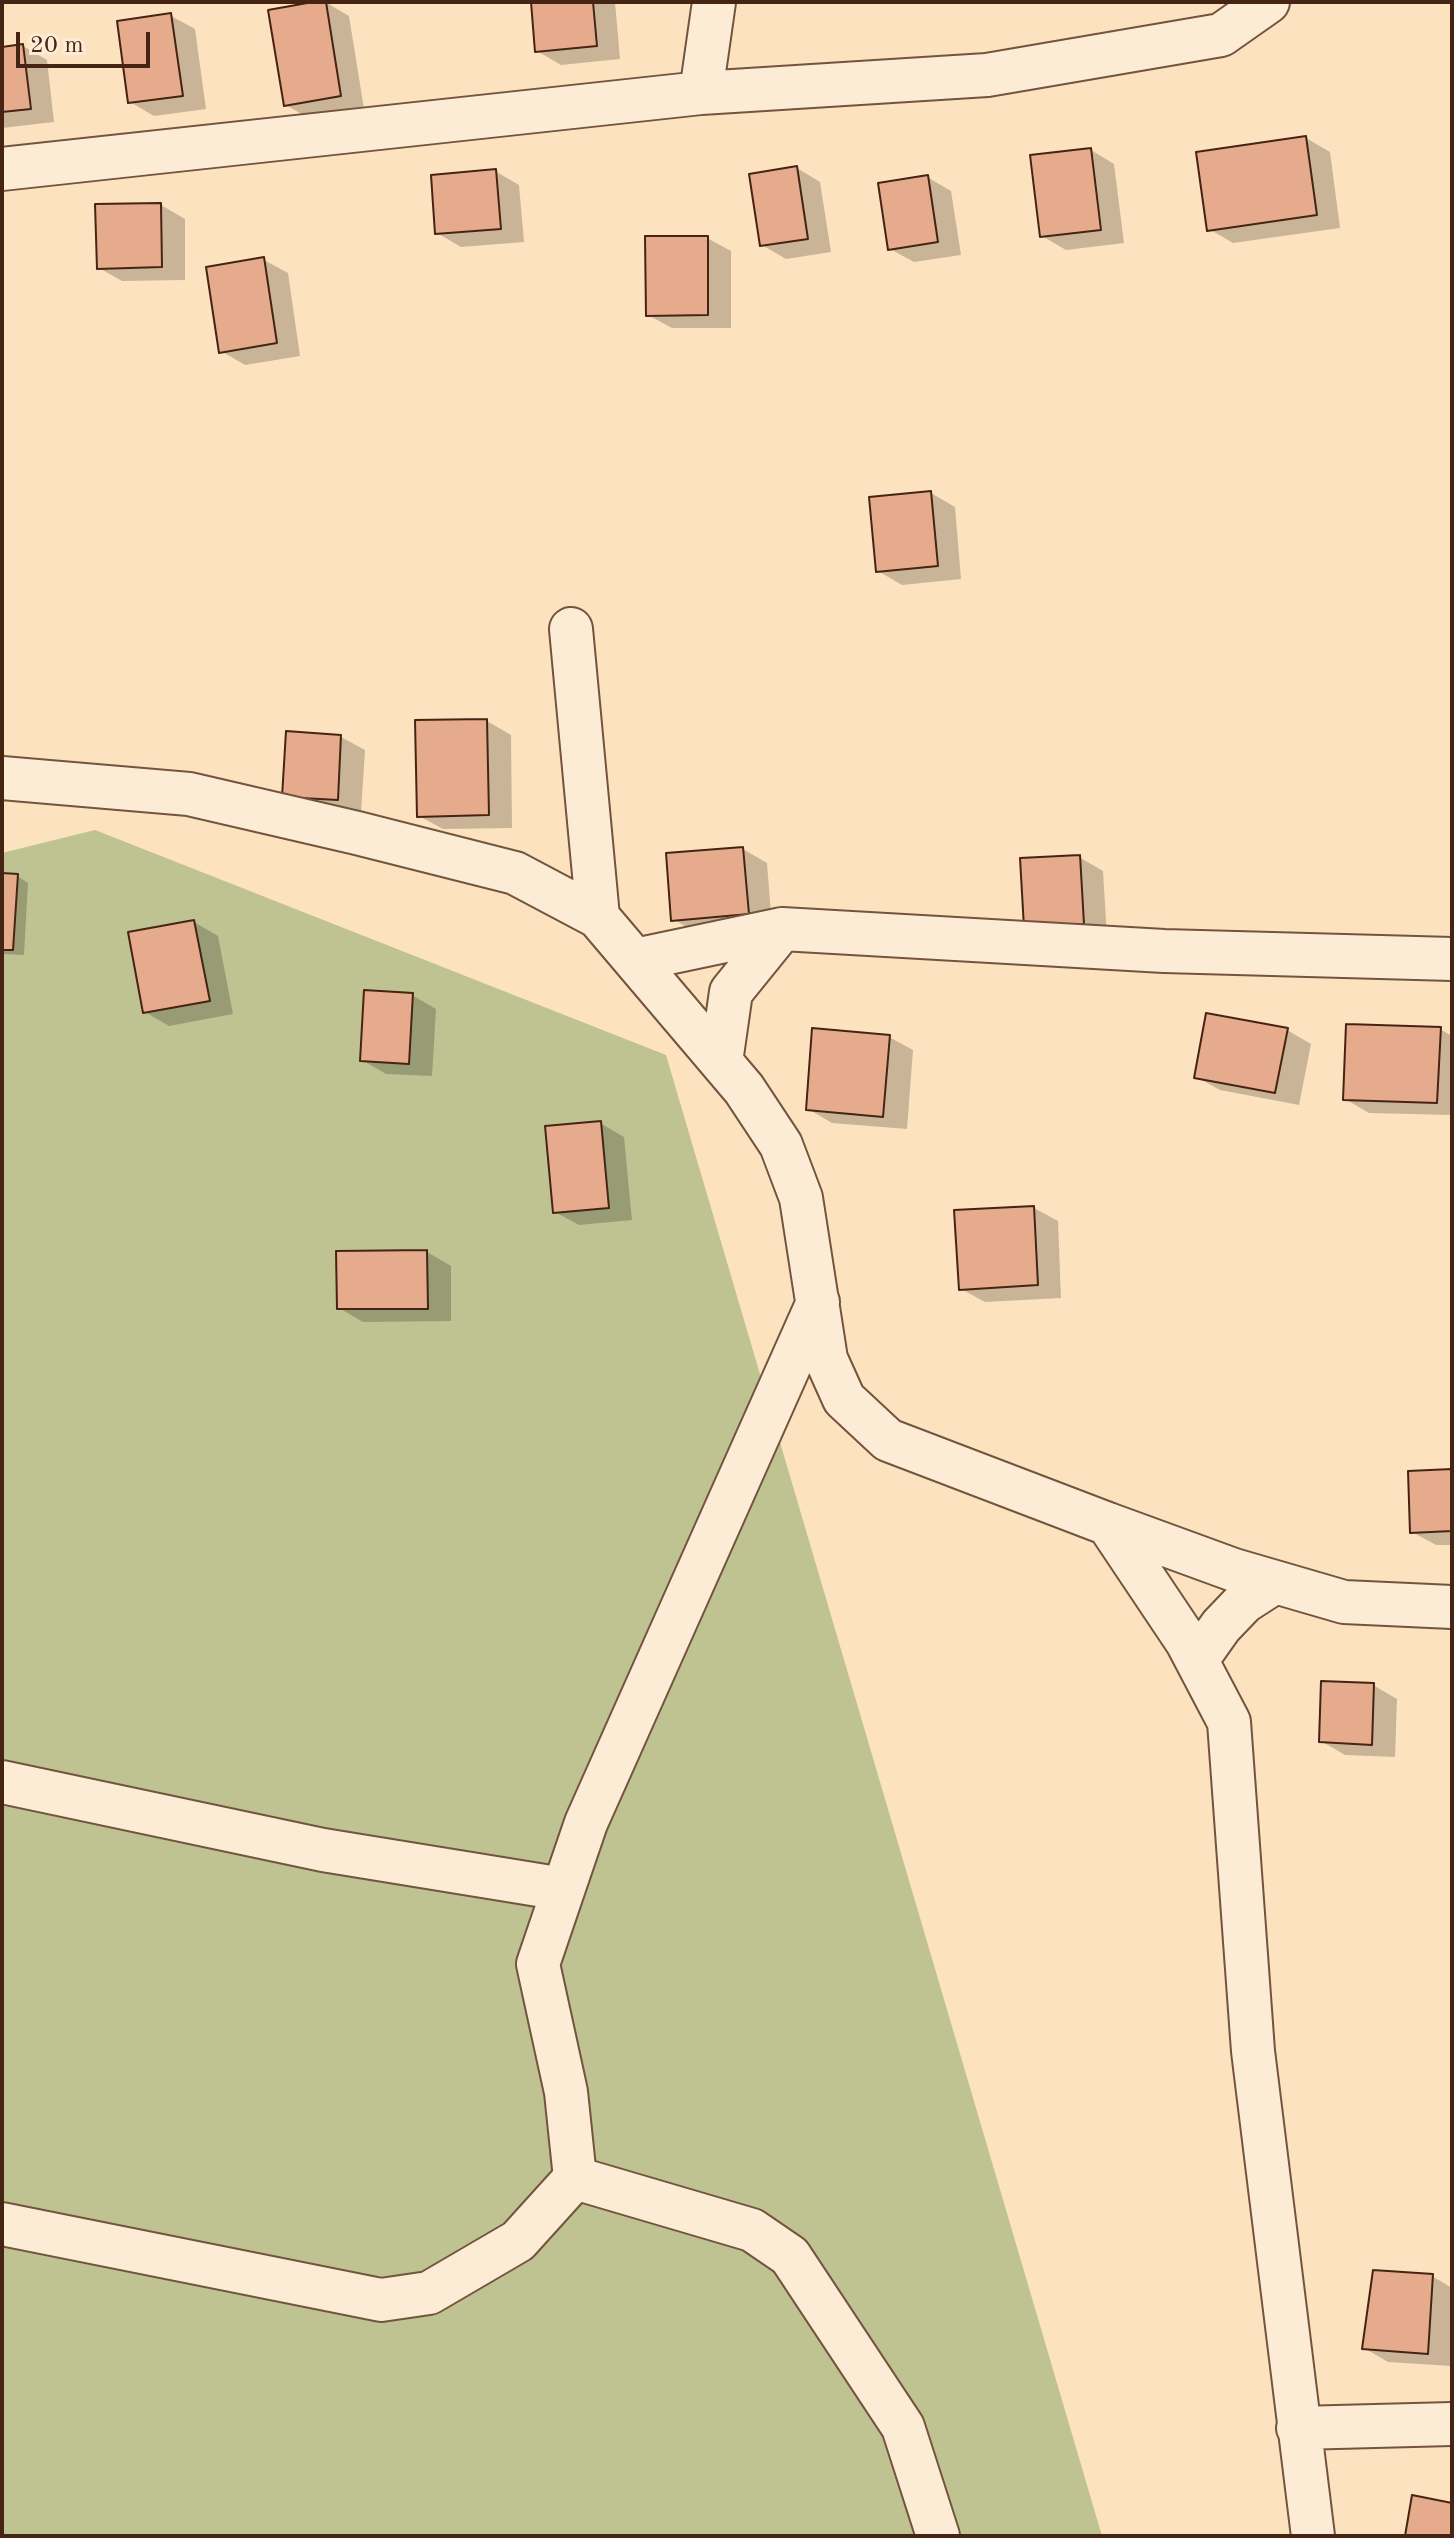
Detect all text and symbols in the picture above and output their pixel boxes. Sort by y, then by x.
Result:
scale bar [20,16,154,66]
text: 20 m [30,34,84,58]

